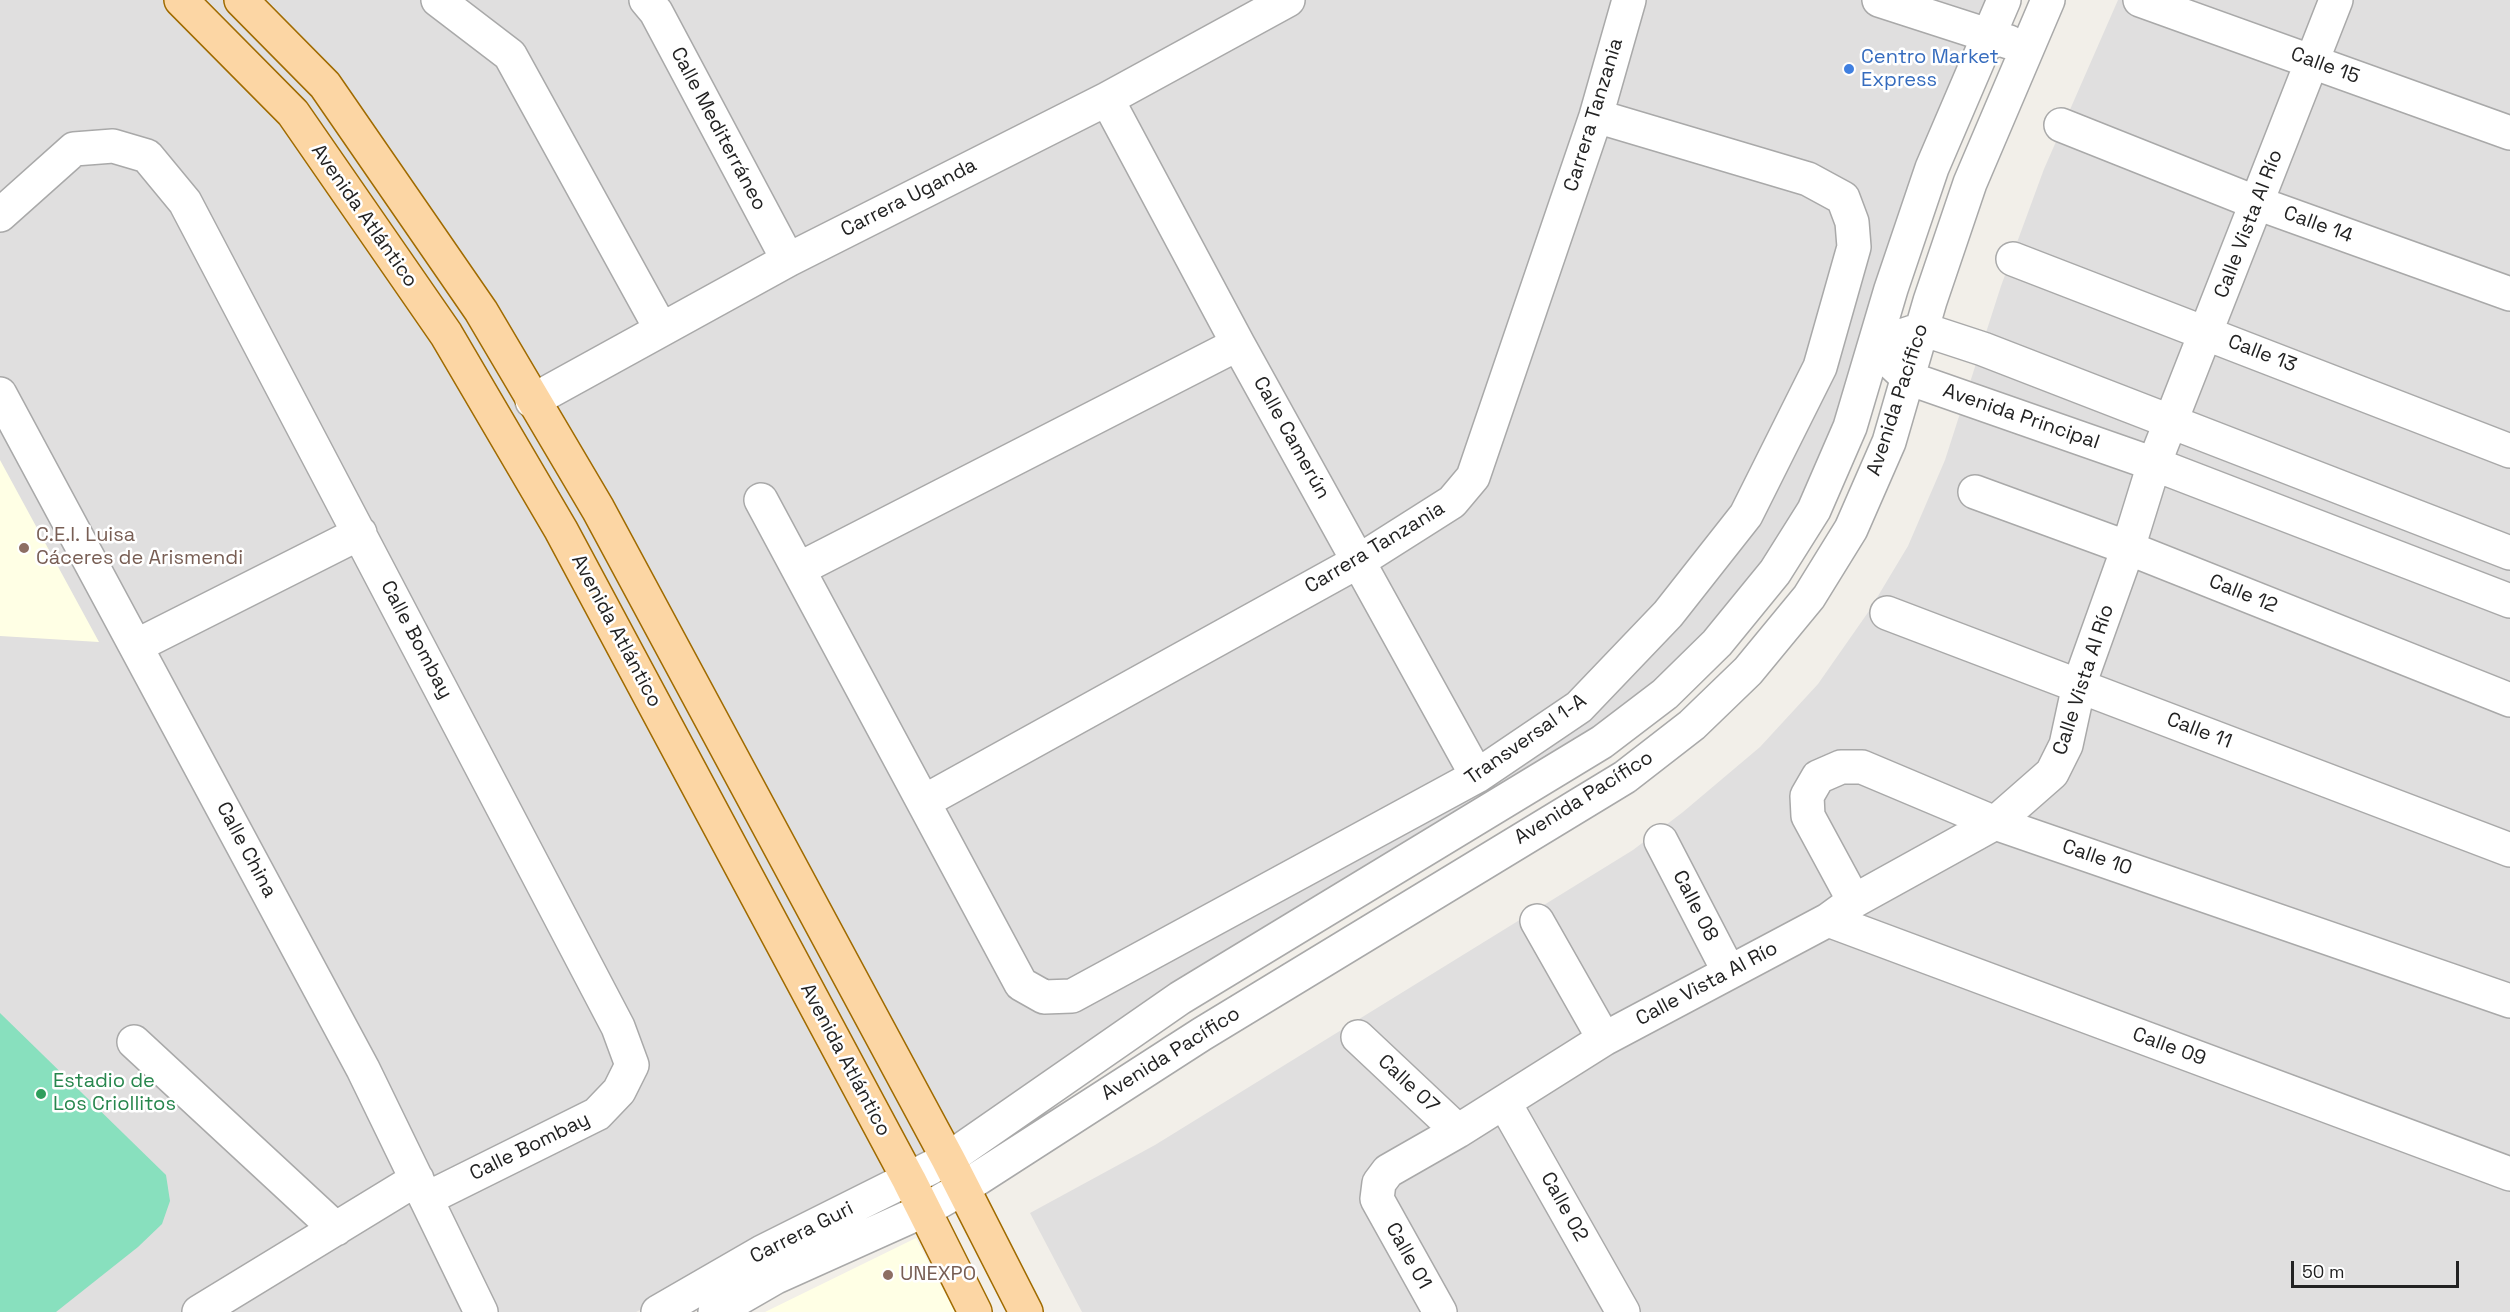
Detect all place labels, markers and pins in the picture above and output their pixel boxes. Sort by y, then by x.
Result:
place label: Centro Market Express [1861,46,1999,93]
marker: Centro Market Express [1842,62,1856,76]
place label: C.E.I. Luisa Cáceres de Arismendi [36,524,243,571]
marker: C.E.I. Luisa Cáceres de Arismendi [17,541,31,555]
place label: Estadio de Los Criollitos [53,1070,176,1117]
marker: Estadio de Los Criollitos [34,1087,48,1101]
place label: UNEXPO [900,1263,976,1287]
marker: UNEXPO [881,1268,895,1282]

